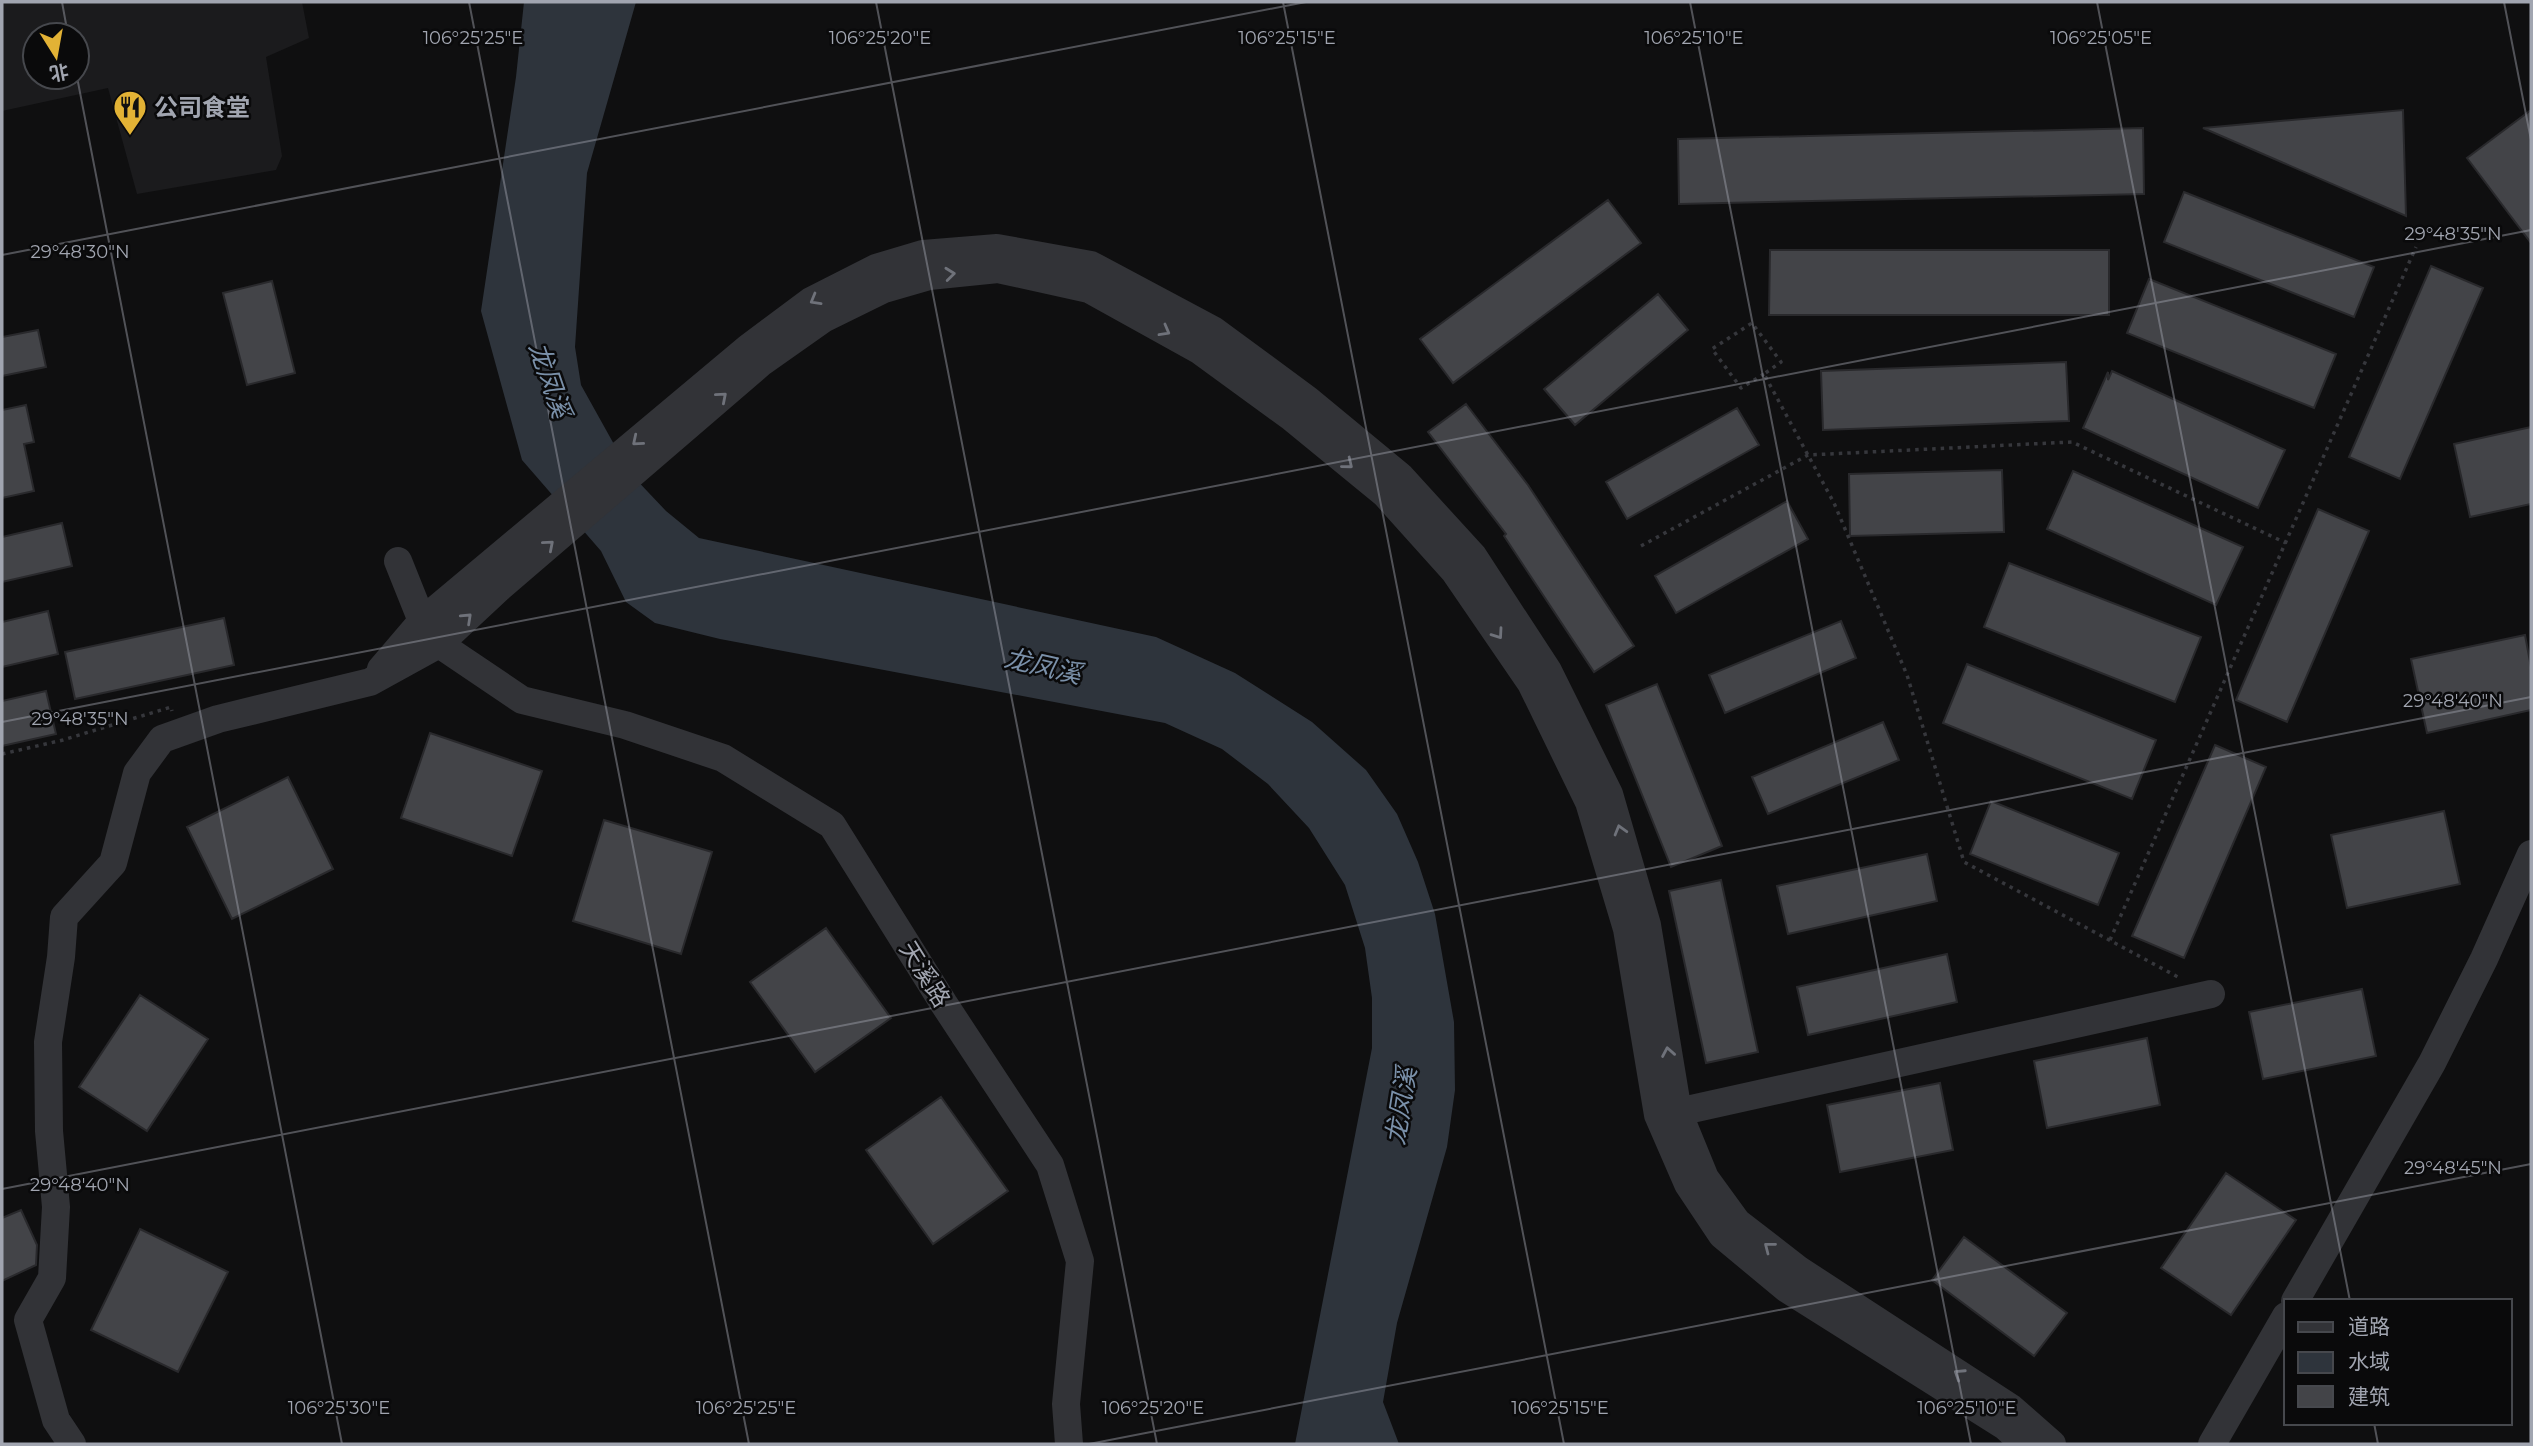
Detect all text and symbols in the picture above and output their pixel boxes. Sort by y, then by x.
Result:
north arrow [21,21,91,91]
text: 106°25'25"E [423,27,523,49]
text: 106°25'20"E [829,27,931,49]
text: 106°25'15"E [1238,27,1336,49]
text: 106°25'10"E [1644,27,1744,49]
text: 106°25'05"E [2050,27,2152,49]
text: 北 [48,59,71,85]
restaurant icon: 公司食堂 [111,88,149,137]
place label: 公司食堂 [154,93,250,122]
text: 29°48'35"N [2404,223,2502,245]
text: 29°48'30"N [30,241,130,263]
one-way arrow [945,267,956,282]
one-way arrow [810,292,823,305]
one-way arrow [1157,323,1170,336]
water label: 龙凤溪 [522,338,579,425]
one-way arrow [714,393,727,405]
one-way arrow [632,433,645,445]
one-way arrow [1341,456,1353,469]
one-way arrow [541,541,554,553]
one-way arrow [459,613,472,626]
one-way arrow [1490,626,1502,639]
water label: 龙凤溪 [1001,642,1088,691]
text: 29°48'40"N [2403,690,2503,712]
text: 29°48'35"N [31,708,129,730]
one-way arrow [1613,824,1628,836]
street label: 天溪路 [894,936,956,1012]
one-way arrow [1661,1046,1676,1058]
water label: 龙凤溪 [1379,1062,1423,1147]
text: 29°48'45"N [2404,1157,2502,1179]
text: 29°48'40"N [30,1174,130,1196]
one-way arrow [1765,1243,1777,1256]
legend [2284,1299,2512,1425]
text: 道路 [2348,1314,2390,1339]
text: 水域 [2348,1349,2390,1374]
one-way arrow [1953,1369,1966,1382]
text: 建筑 [2348,1384,2390,1409]
text: 106°25'30"E [288,1397,390,1419]
text: 106°25'25"E [696,1397,796,1419]
text: 106°25'20"E [1102,1397,1204,1419]
text: 106°25'15"E [1511,1397,1609,1419]
text: 106°25'10"E [1917,1397,2017,1419]

